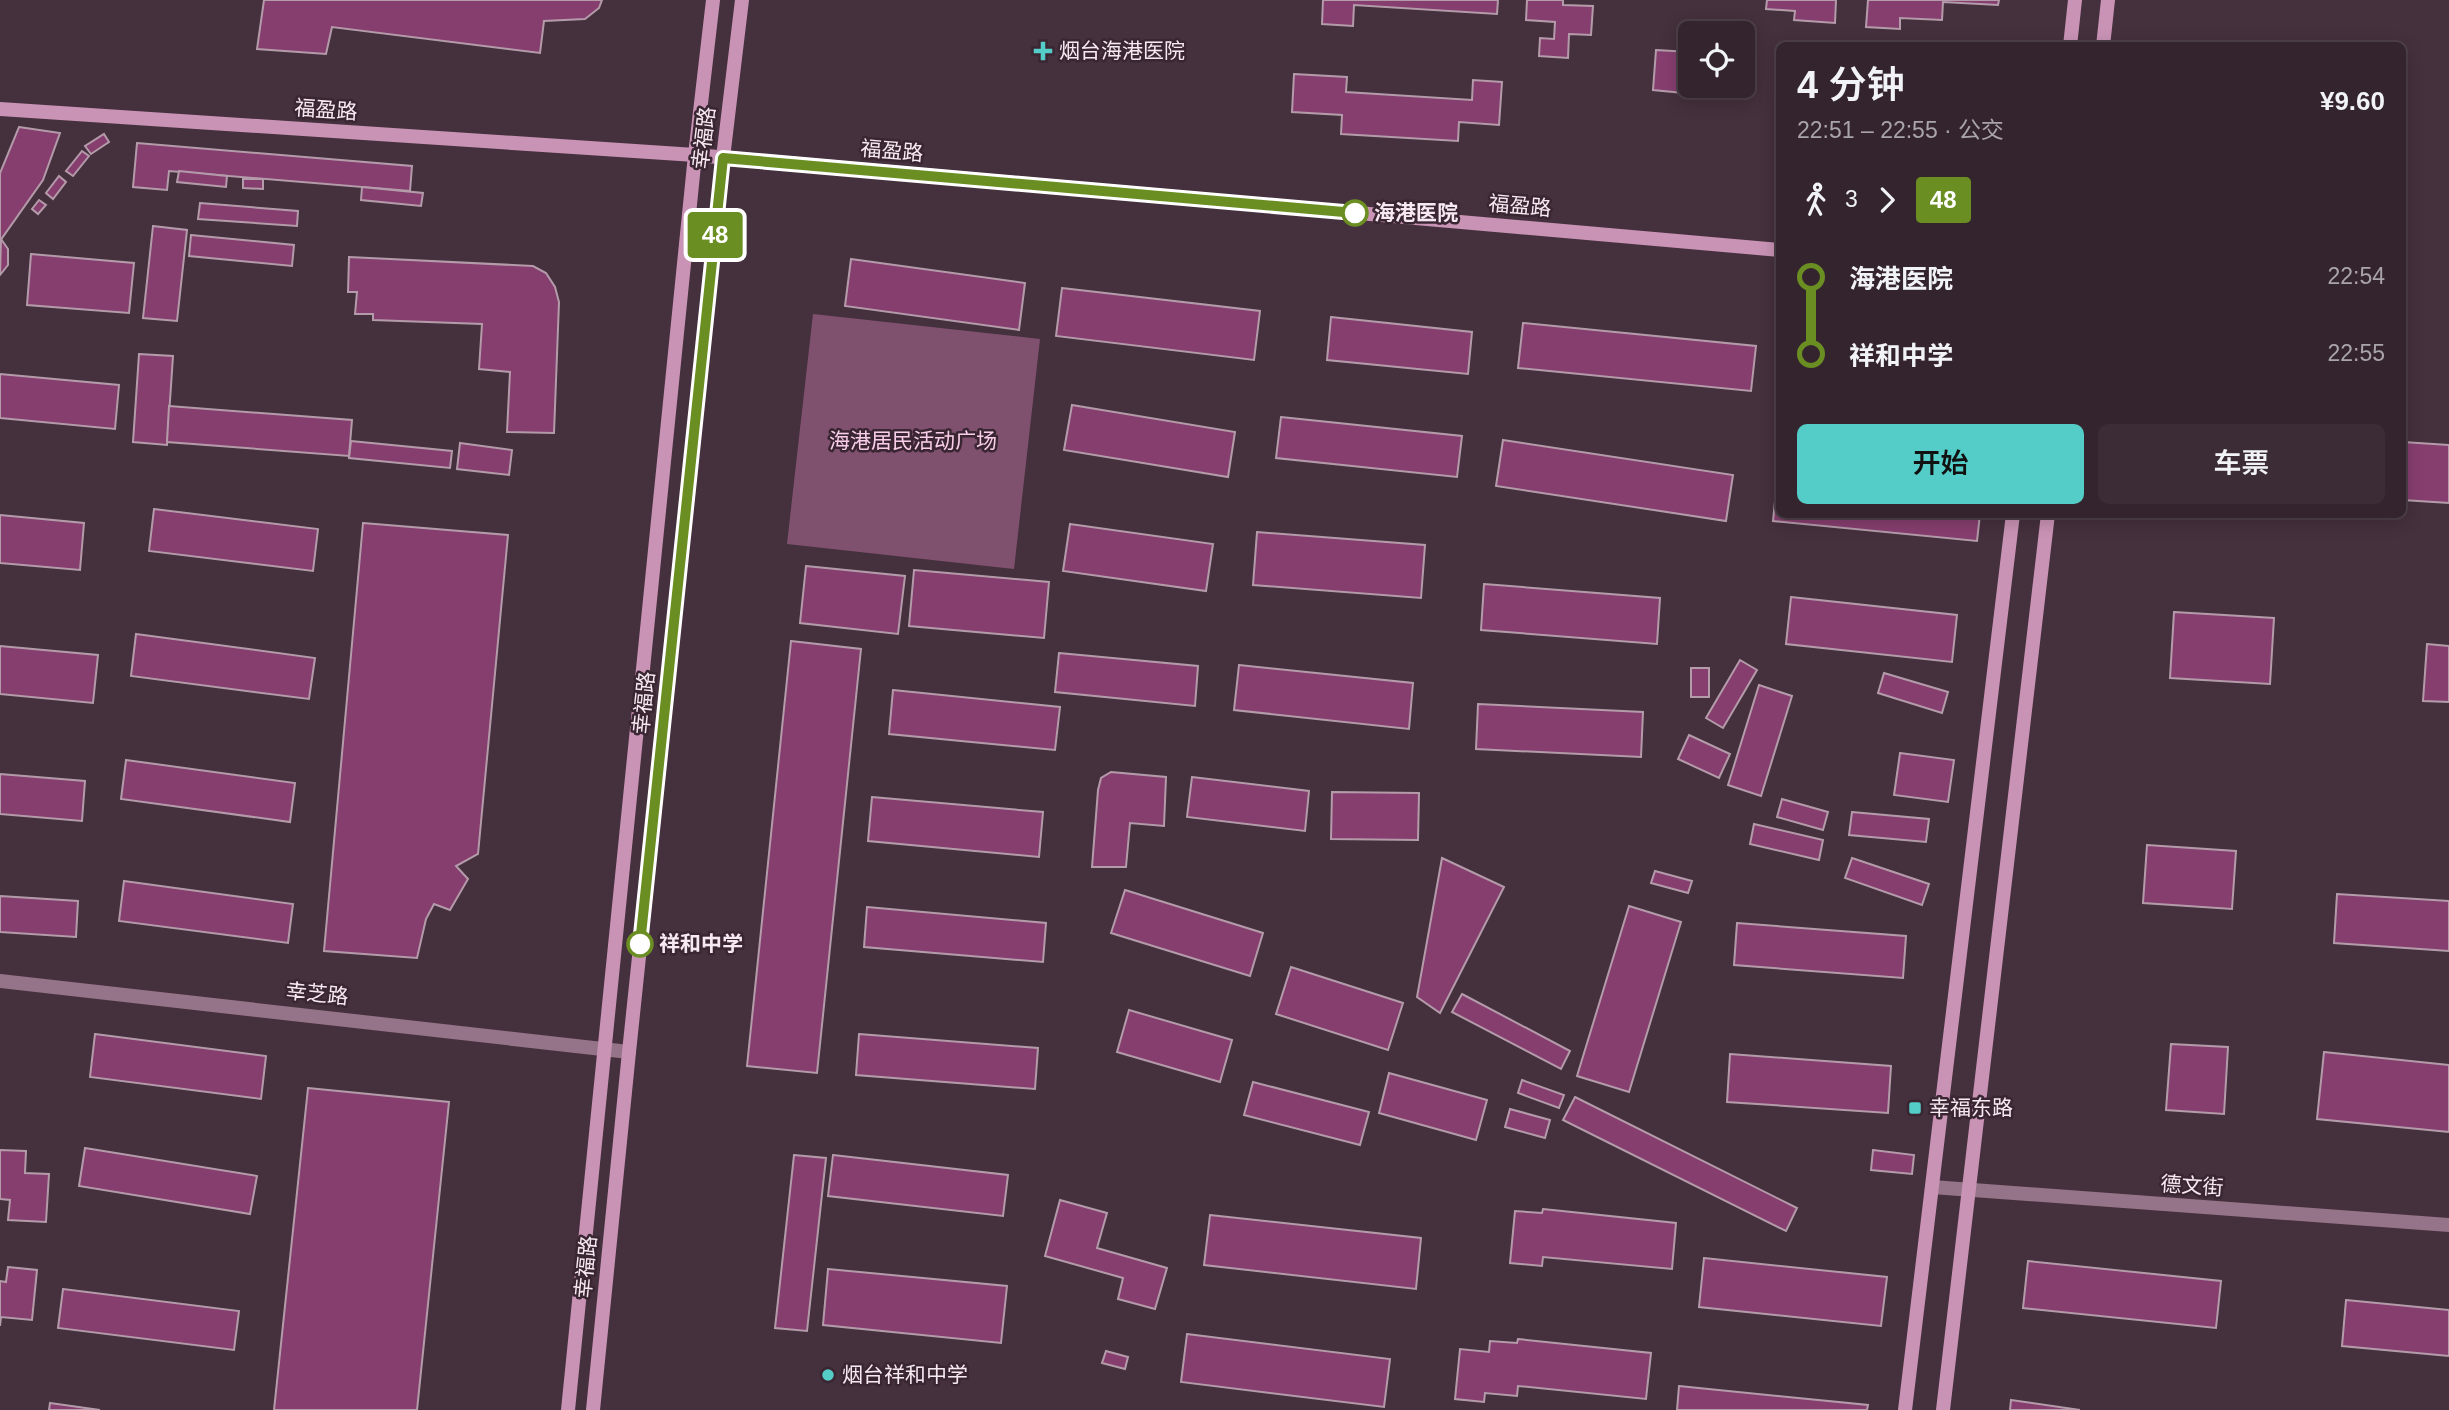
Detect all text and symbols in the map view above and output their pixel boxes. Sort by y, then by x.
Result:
map controls [1678,21,1755,98]
button: locate [1678,21,1755,98]
place label: 烟台海港医院 [1059,39,1185,62]
marker: 烟台海港医院 [1033,41,1053,61]
text: 4 分钟 [1797,64,1905,106]
text: ¥9.60 [2320,86,2385,116]
street label: 福盈路 [294,96,358,123]
street label: 幸福路 [688,105,719,171]
text: 22:51 – 22:55 · 公交 [1797,117,2004,143]
street label: 福盈路 [860,136,924,165]
icon: walk [1797,181,1835,219]
icon: forward [1868,181,1906,219]
text: 3 [1845,186,1858,212]
text: 48 [1930,186,1957,213]
street label: 福盈路 [1488,191,1552,220]
marker: 海港医院 [1342,200,1368,226]
place label: 海港医院 [1374,201,1458,224]
line badge: 48 [684,212,746,258]
text: 48 [702,221,728,248]
text: 22:54 [2327,263,2385,289]
text: 海港医院 [1849,264,1953,294]
text: 22:55 [2327,340,2385,366]
text: 祥和中学 [1849,341,1953,371]
button: 开始 [1797,424,2084,504]
button: 车票 [2098,424,2385,504]
park label: 海港居民活动广场 [829,429,997,452]
street label: 幸福路 [629,670,658,735]
marker: 祥和中学 [627,931,653,957]
place label: 祥和中学 [659,932,743,955]
street label: 幸芝路 [285,979,350,1008]
place label: 幸福东路 [1929,1096,2013,1119]
marker: 幸福东路 [1907,1100,1923,1116]
street label: 德文街 [2160,1172,2224,1199]
street label: 幸福路 [571,1234,600,1299]
place label: 烟台祥和中学 [842,1363,968,1386]
marker: 烟台祥和中学 [820,1367,836,1383]

